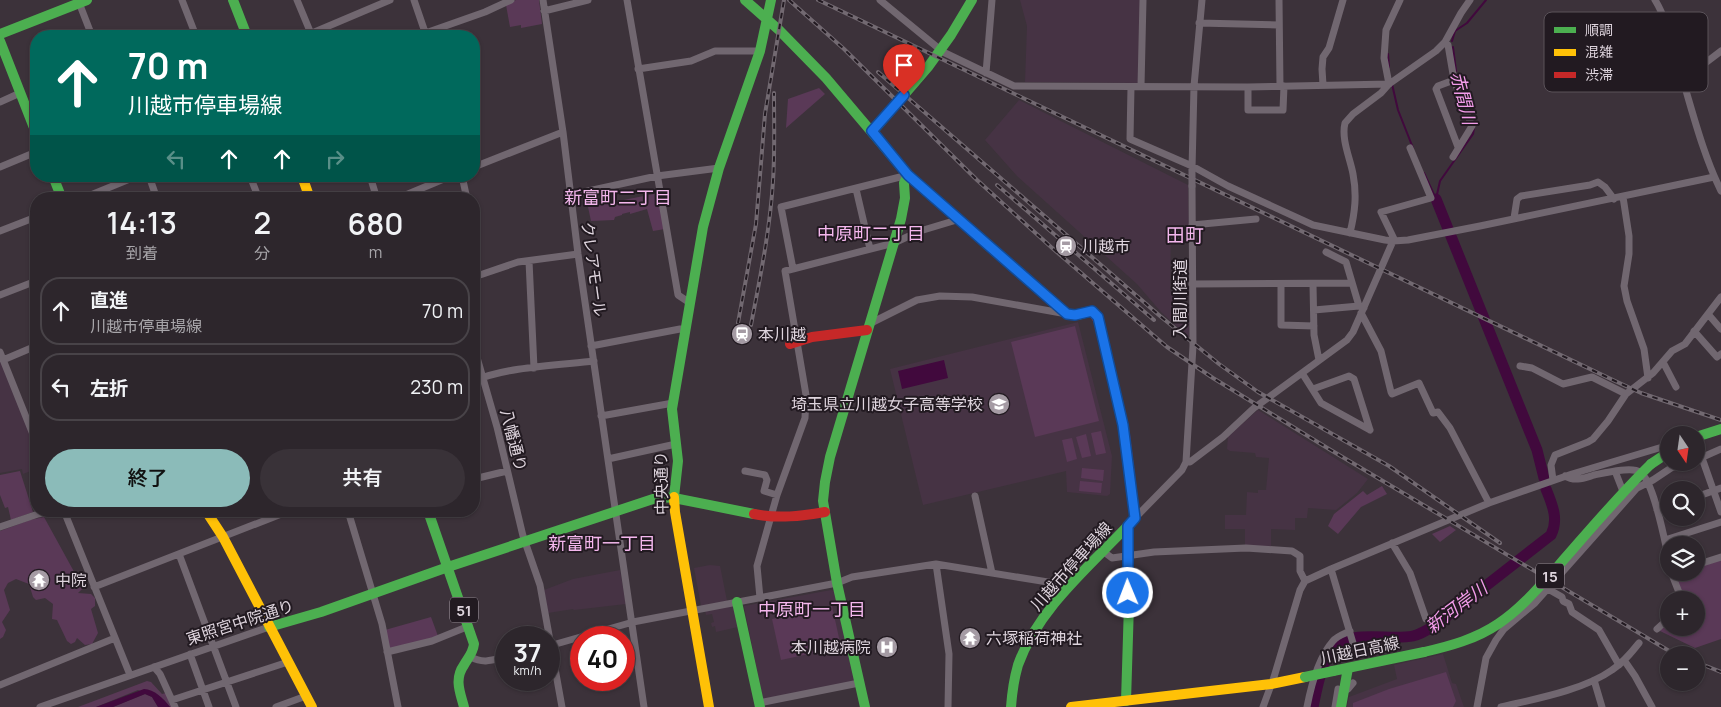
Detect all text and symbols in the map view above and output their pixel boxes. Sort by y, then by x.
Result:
legend [1544,12,1708,92]
text: 順調 [1585,20,1613,39]
text: 70 m [128,42,208,90]
text: 混雑 [1585,42,1613,61]
pin [883,44,925,95]
icon: ahead [45,50,110,115]
icon: arrive [890,51,918,79]
text: 渋滞 [1585,65,1613,84]
water label: 赤間川 [1446,69,1483,129]
text: 川越市停車場線 [128,90,282,120]
icon: left [162,145,190,173]
icon: ahead [215,145,243,173]
icon: ahead [268,145,296,173]
icon: right [321,145,349,173]
district label: 新富町二丁目 [564,185,672,209]
text: 14:13 [107,202,177,243]
text: 2 [253,202,271,243]
text: 680 [348,203,403,244]
street label: クレアモール [576,220,612,318]
district label: 中原町二丁目 [817,221,925,245]
district label: 田町 [1166,222,1204,248]
station icon: 川越市 [1054,234,1078,258]
place label: 川越市 [1082,235,1130,257]
text: m [369,241,382,263]
text: 到着 [126,242,158,264]
text: 分 [254,242,270,264]
street label: 入間川街道 [1169,259,1191,339]
text: 直進 [90,287,128,313]
icon: ahead [47,297,75,325]
text: 70 m [422,298,463,324]
text: 川越市停車場線 [90,315,202,337]
station icon: 本川越 [730,322,754,346]
place label: 本川越 [758,323,806,345]
icon: left [47,373,75,401]
text: 230 m [410,374,463,400]
text: 左折 [90,375,128,401]
school or university icon: 埼玉県立川越女子高等学校 [987,392,1011,416]
place label: 埼玉県立川越女子高等学校 [791,393,983,415]
street label: 八幡通り [496,406,532,474]
north arrow [1660,426,1705,471]
map controls [1660,426,1705,691]
button: 終了 [45,449,250,507]
button: 共有 [260,449,465,507]
street label: 中央通り [649,451,673,515]
button: search [1660,481,1705,526]
street label: 川越市停車場線 [1025,517,1117,615]
district label: 新富町一丁目 [548,531,656,555]
button: layers [1660,536,1705,581]
road number: 15 [1536,564,1564,588]
position arrow [1101,566,1153,618]
temple icon: 中院 [27,568,51,592]
place label: 中院 [55,569,87,591]
water label: 新河岸川 [1420,575,1494,638]
button: + [1660,591,1705,636]
street label: 東照宮中院通り [183,594,297,650]
district label: 中原町一丁目 [758,597,866,621]
road number: 51 [450,598,478,622]
speed limit sign: 40 [570,626,635,691]
temple icon: 六塚稲荷神社 [958,626,982,650]
place label: 六塚稲荷神社 [986,627,1082,649]
street label: 川越日高線 [1319,631,1401,669]
text: 37 [514,635,541,670]
hospital icon: 本川越病院 [875,635,899,659]
place label: 本川越病院 [791,636,871,658]
button: − [1660,646,1705,691]
text: km/h [514,662,541,679]

